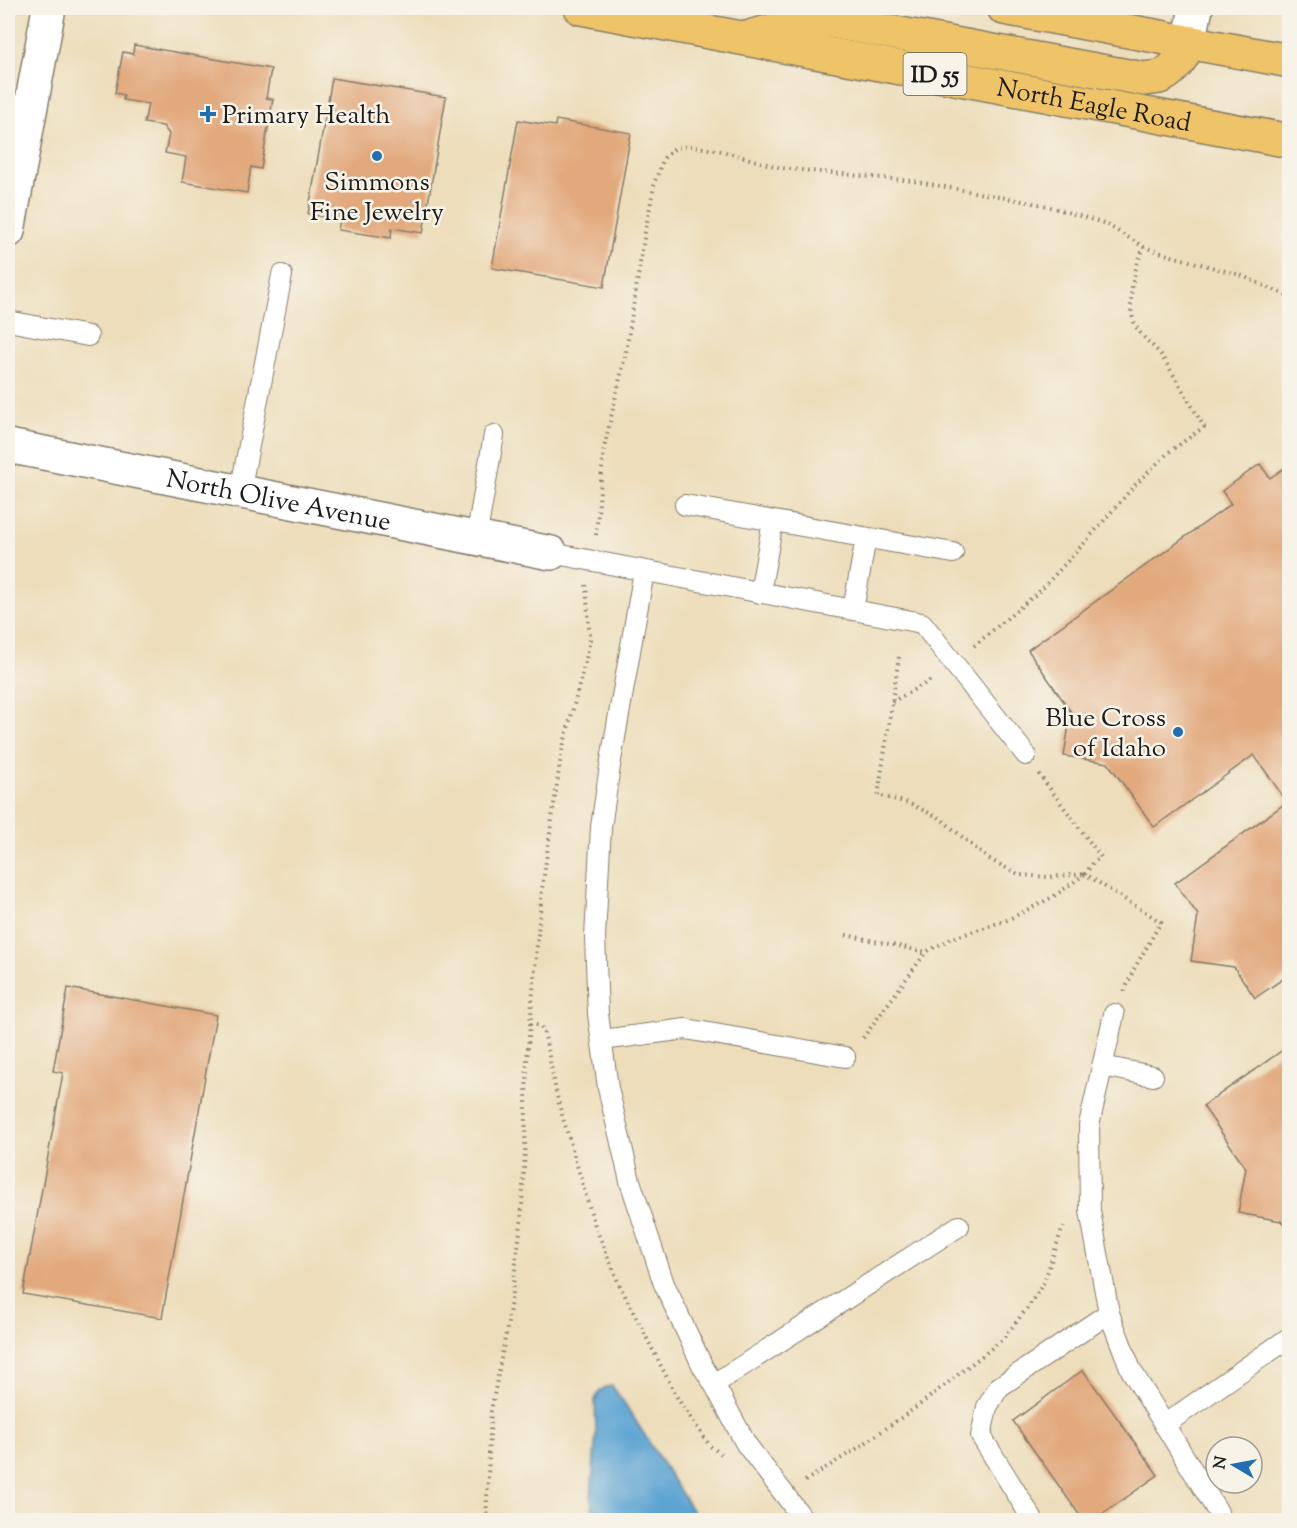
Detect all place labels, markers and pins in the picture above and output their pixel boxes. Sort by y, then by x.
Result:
place label: Primary Health [222,98,391,135]
marker: Primary Health [199,105,217,123]
marker: Simmons Fine Jewelry [370,149,384,163]
place label: Simmons Fine Jewelry [310,165,444,232]
place label: Blue Cross of Idaho [1045,701,1166,768]
marker: Blue Cross of Idaho [1171,725,1185,739]

